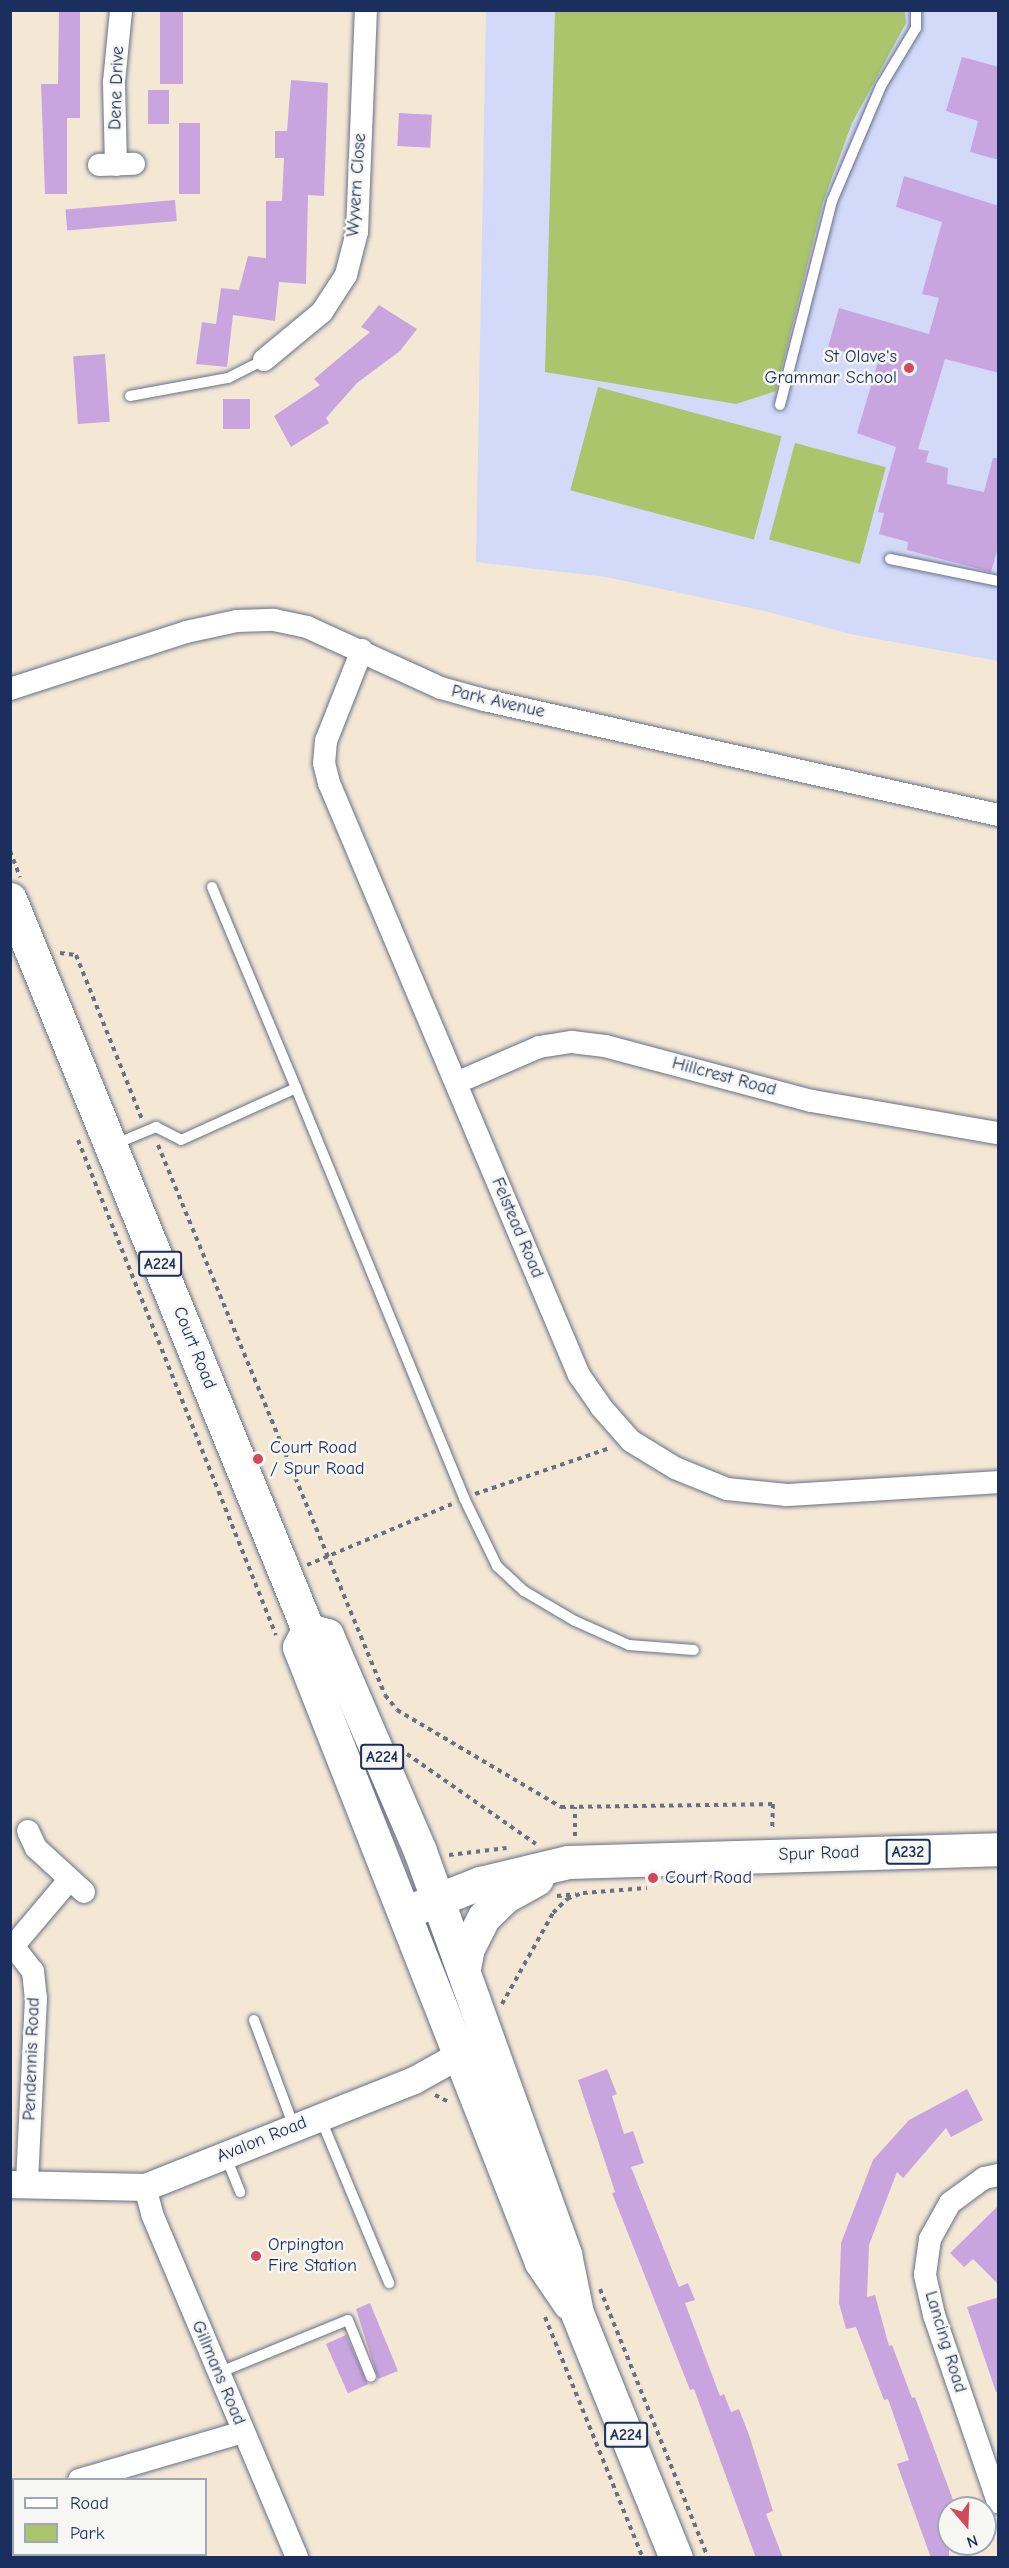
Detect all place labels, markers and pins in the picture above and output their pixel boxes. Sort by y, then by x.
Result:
place label: St Olave's Grammar School [765,347,897,389]
marker: St Olave's Grammar School [902,361,916,375]
place label: Court Road / Spur Road [270,1438,365,1480]
marker: Court Road / Spur Road [251,1452,265,1466]
place label: Court Road [665,1867,752,1889]
marker: Court Road [646,1871,660,1885]
place label: Orpington Fire Station [268,2235,357,2278]
marker: Orpington Fire Station [249,2249,263,2263]

